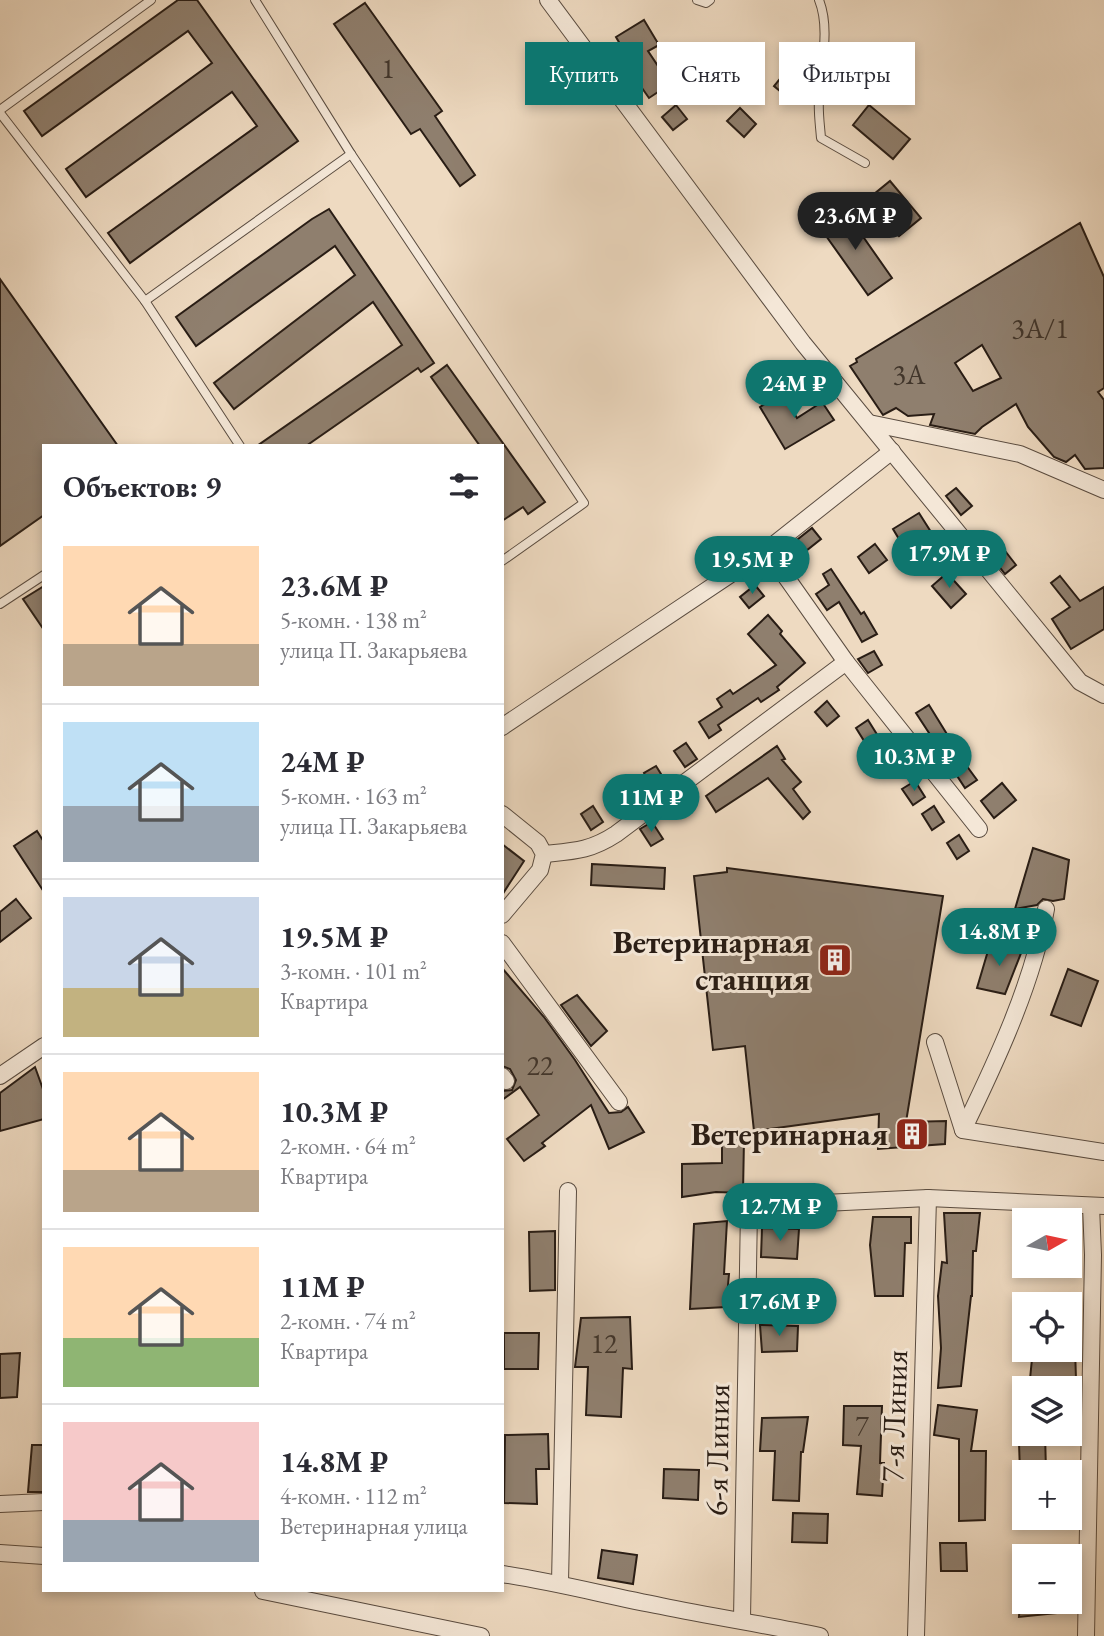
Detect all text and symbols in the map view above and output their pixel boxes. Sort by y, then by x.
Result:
chip: Купить [525,42,643,105]
chip: Снять [657,42,765,105]
chip: Фильтры [779,42,915,105]
house number: 1 [381,50,395,86]
pin: 23.6M ₽ [790,192,920,252]
text: 23.6M ₽ [814,200,896,230]
house number: 3А/1 [1011,310,1069,346]
house number: 3А [893,356,926,392]
pin: 24M ₽ [745,360,843,420]
text: 24M ₽ [761,368,827,398]
text: Объектов: 9 [63,467,221,506]
icon: filters [445,467,483,505]
pin: 17.9M ₽ [884,530,1014,590]
pin: 19.5M ₽ [687,536,817,596]
text: 17.9M ₽ [908,538,990,568]
text: 19.5M ₽ [711,544,793,574]
text: 23.6M ₽ [280,566,388,605]
icon: home [119,574,203,658]
text: 5-комн. · 138 m² [280,605,427,635]
text: улица П. Закарьяева [280,635,467,665]
pin: 10.3M ₽ [849,734,979,793]
text: 10.3M ₽ [873,741,955,771]
text: 24M ₽ [280,742,365,781]
icon: home [119,750,203,834]
pin: 11M ₽ [602,774,700,834]
text: 5-комн. · 163 m² [280,781,427,811]
text: 11M ₽ [618,782,684,812]
text: улица П. Закарьяева [280,811,467,841]
pin: 14.8M ₽ [934,908,1064,968]
text: 14.8M ₽ [958,916,1040,946]
text: 19.5M ₽ [280,917,388,956]
place label: Ветеринарная станция [613,921,810,1000]
icon: home [119,925,203,1009]
building icon: Ветеринарная станция [816,941,854,979]
text: 3-комн. · 101 m² [280,956,427,986]
text: Квартира [280,986,368,1016]
house number: 22 [527,1047,554,1083]
text: 10.3M ₽ [280,1092,388,1131]
icon: home [119,1100,203,1184]
place label: Ветеринарная [691,1113,888,1155]
building icon: Ветеринарная [893,1115,931,1153]
text: 2-комн. · 64 m² [280,1131,416,1161]
text: Квартира [280,1161,368,1191]
pin: 12.7M ₽ [715,1184,845,1243]
text: 12.7M ₽ [739,1191,821,1221]
north arrow [1012,1208,1082,1278]
map controls [1012,1208,1082,1614]
text: 11M ₽ [280,1267,365,1306]
icon: home [119,1275,203,1359]
pin: 17.6M ₽ [714,1278,844,1338]
text: 17.6M ₽ [738,1286,820,1316]
button: locate [1012,1292,1082,1362]
text: 2-комн. · 74 m² [280,1306,416,1336]
house number: 12 [591,1325,618,1361]
text: Квартира [280,1336,368,1366]
street label: 7-я Линия [871,1349,917,1483]
button: layers [1012,1376,1082,1446]
street label: 6-я Линия [695,1383,739,1517]
house number: 7 [855,1407,869,1443]
text: 14.8M ₽ [280,1442,388,1481]
icon: home [119,1450,203,1534]
button: + [1012,1460,1082,1530]
text: 4-комн. · 112 m² [280,1481,427,1511]
text: Ветеринарная улица [280,1511,468,1541]
button: − [1012,1544,1082,1614]

